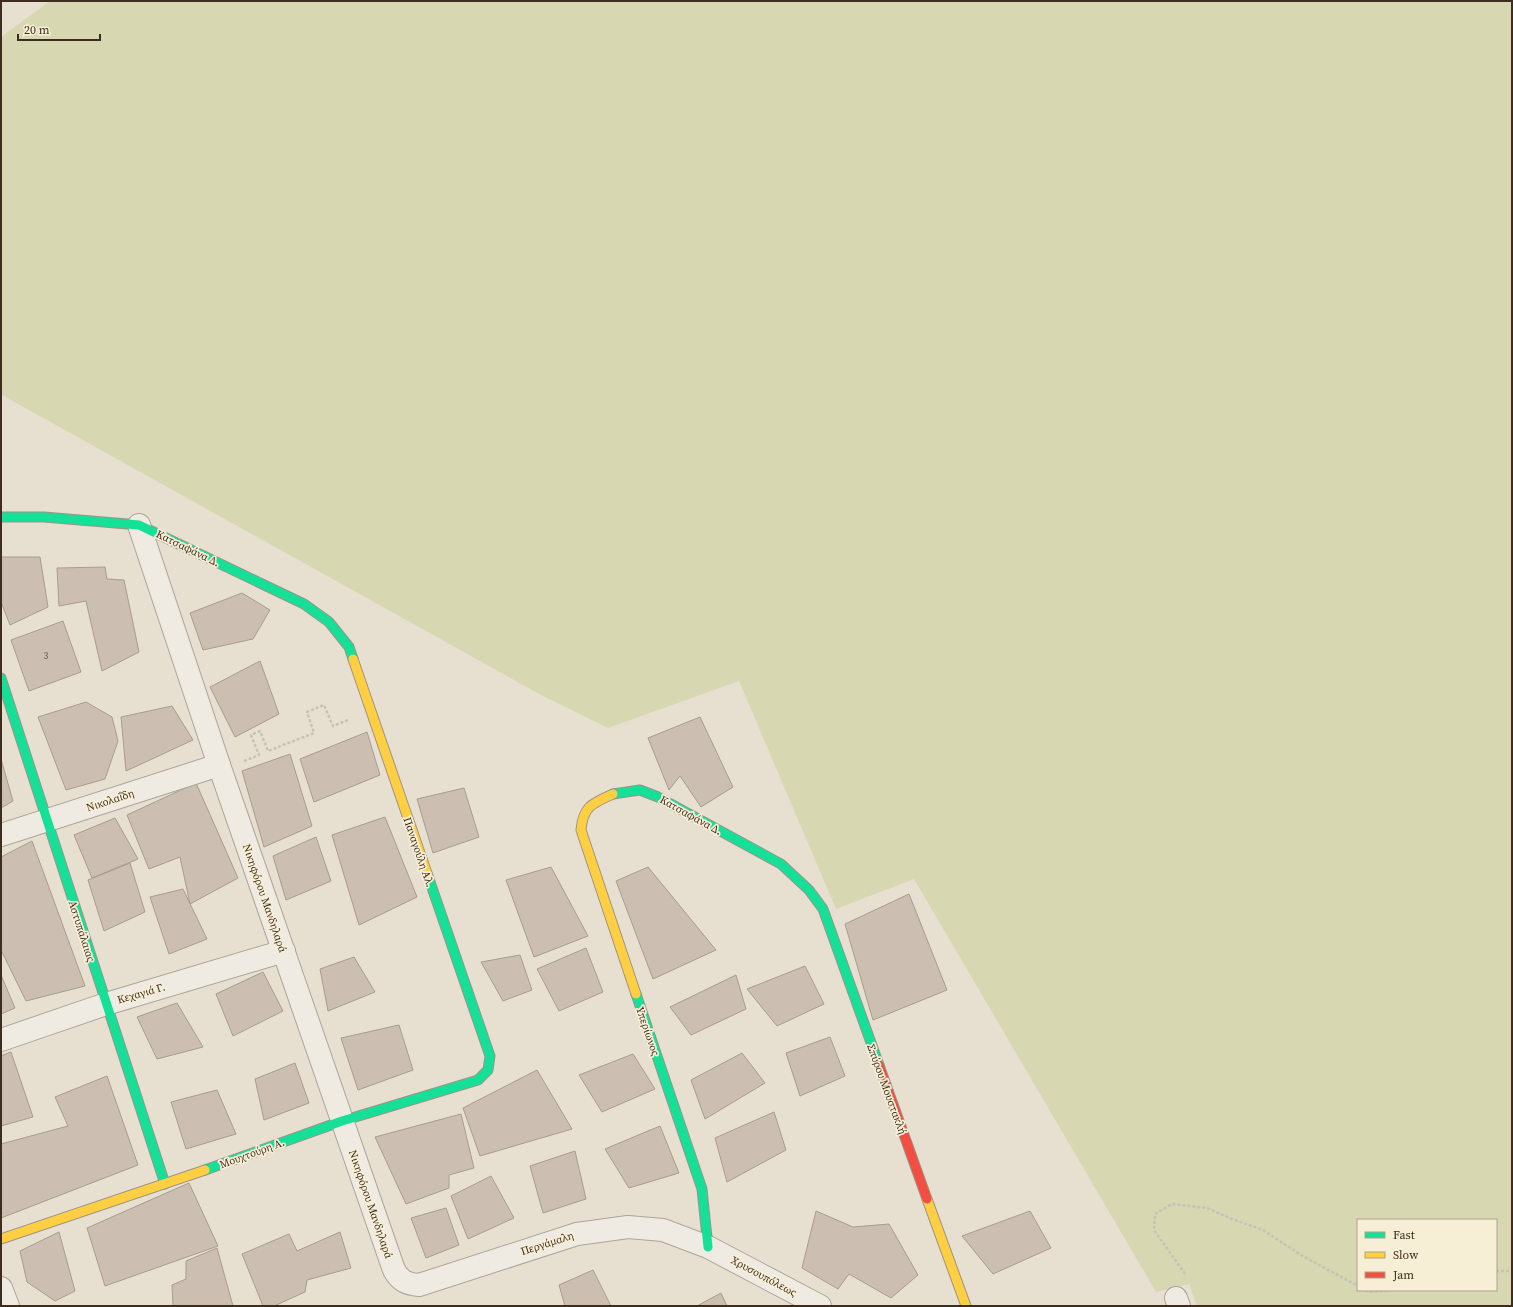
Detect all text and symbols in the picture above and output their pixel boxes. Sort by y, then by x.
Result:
scale bar [18,16,100,42]
text: 20 m [24,22,50,38]
street label: Κατσαφάνα Δ. [154,527,222,570]
house number: 3 [44,650,49,662]
street label: Νικολαΐδη [84,786,136,815]
street label: Κατσαφάνα Δ. [657,792,725,839]
street label: Παναγούλη Αλ. [400,815,438,889]
street label: Νικηφόρου Μανδηλαρά [239,842,290,954]
street label: Αστυπάλαιας [65,899,98,964]
street label: Κεχαγιά Γ. [115,979,167,1007]
street label: Υπερίωνος [632,1005,663,1058]
street label: Σπύρου Μουστακλή [863,1042,910,1136]
street label: Μουχτούρη Α. [218,1135,287,1172]
street label: Νικηφόρου Μανδηλαρά [345,1148,396,1260]
legend [1357,1219,1497,1291]
text: Fast [1393,1227,1415,1243]
street label: Περγάμαλη [519,1228,576,1259]
text: Slow [1393,1247,1419,1263]
street label: Χρυσουπόλεως [728,1253,799,1300]
text: Jam [1392,1267,1414,1283]

